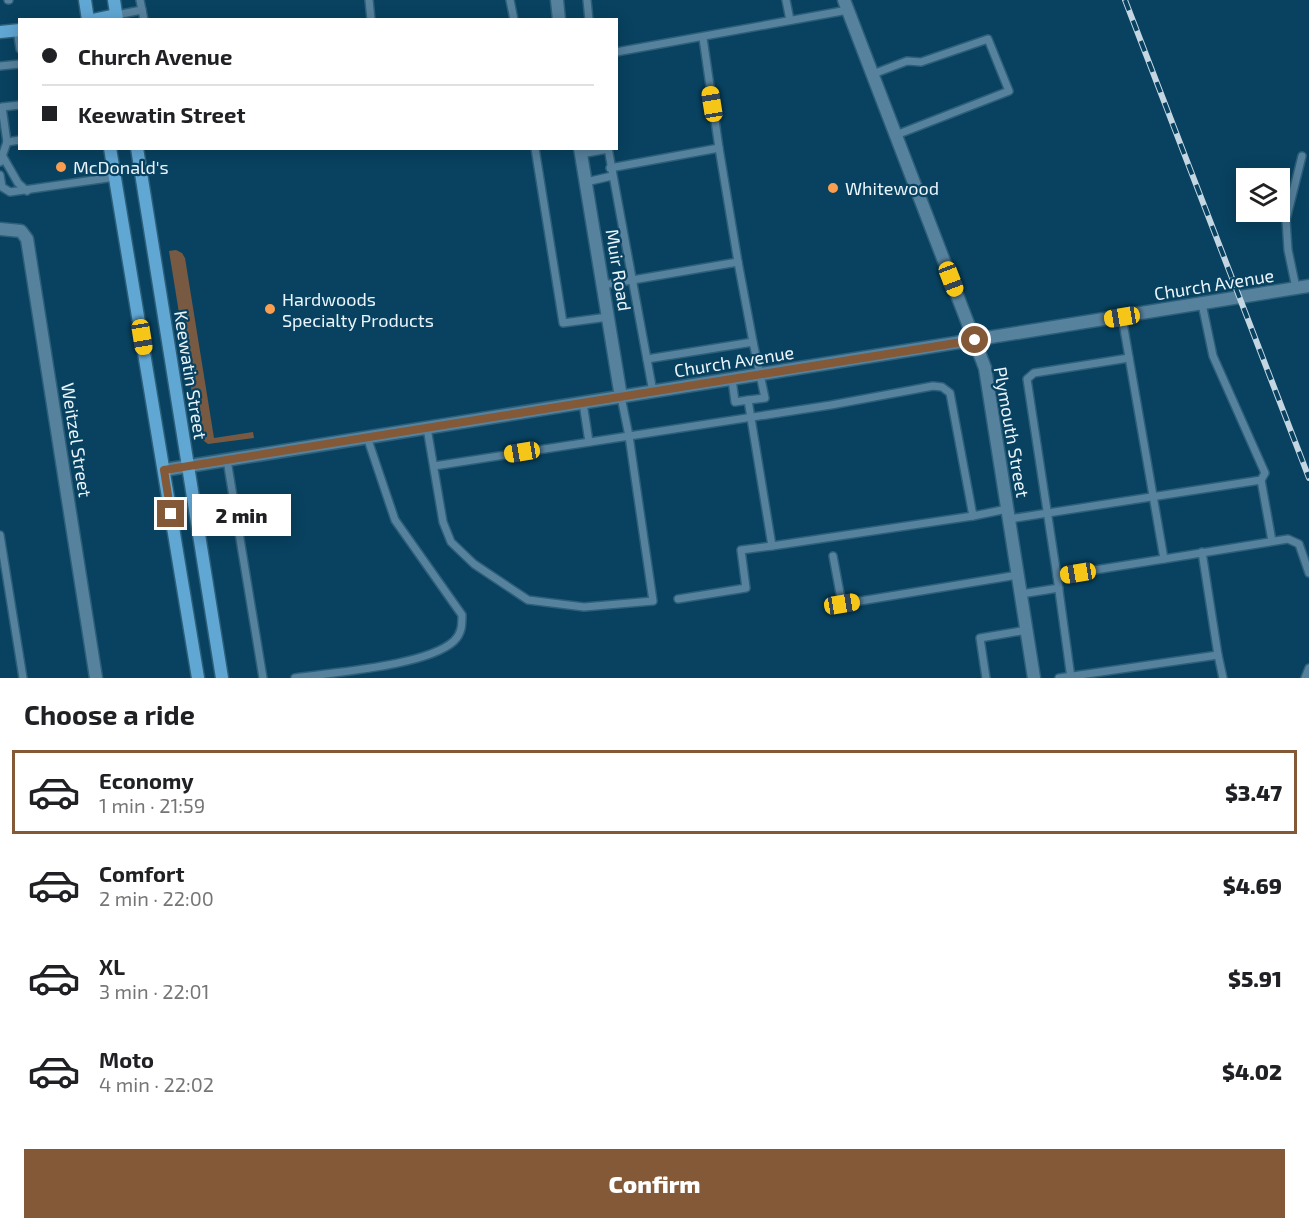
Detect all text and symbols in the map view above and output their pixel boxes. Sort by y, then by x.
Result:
text: Church Avenue [78,43,232,69]
car [700,85,724,123]
text: Keewatin Street [78,101,245,127]
place label: McDonald's [73,156,169,178]
marker: McDonald's [54,160,68,174]
map controls [1236,168,1290,222]
button: layers [1236,168,1290,222]
place label: Whitewood [845,177,939,199]
marker: Whitewood [826,181,840,195]
street label: Muir Road [602,227,636,313]
car [936,259,966,299]
street label: Church Avenue [1152,264,1276,304]
place label: Hardwoods Specialty Products [282,288,434,331]
marker: Hardwoods Specialty Products [263,302,277,316]
car [1103,305,1141,329]
street label: Keewatin Street [170,309,212,441]
car [130,318,154,356]
route start [961,326,988,353]
street label: Church Avenue [672,341,796,381]
street label: Plymouth Street [990,365,1034,499]
street label: Weitzel Street [57,381,97,499]
car [503,440,541,464]
callout: 2 min [192,493,291,535]
route end [157,500,184,527]
text: 2 min [216,503,267,527]
car [1059,561,1097,585]
car [823,592,861,616]
text: Choose a ride [24,698,195,730]
icon: car [27,765,81,819]
text: Economy [99,767,194,793]
text: $3.47 [1225,779,1282,805]
text: 1 min · 21:59 [99,793,205,817]
icon: car [27,858,81,912]
text: Comfort [99,860,184,886]
text: $4.69 [1223,872,1282,898]
text: 2 min · 22:00 [99,886,214,910]
icon: car [27,951,81,1005]
text: XL [99,953,125,979]
text: $5.91 [1228,965,1282,991]
text: 3 min · 22:01 [99,979,210,1003]
icon: car [27,1044,81,1098]
text: Moto [99,1046,154,1072]
text: $4.02 [1222,1058,1282,1084]
text: 4 min · 22:02 [99,1072,214,1096]
button: Confirm [24,1149,1285,1218]

